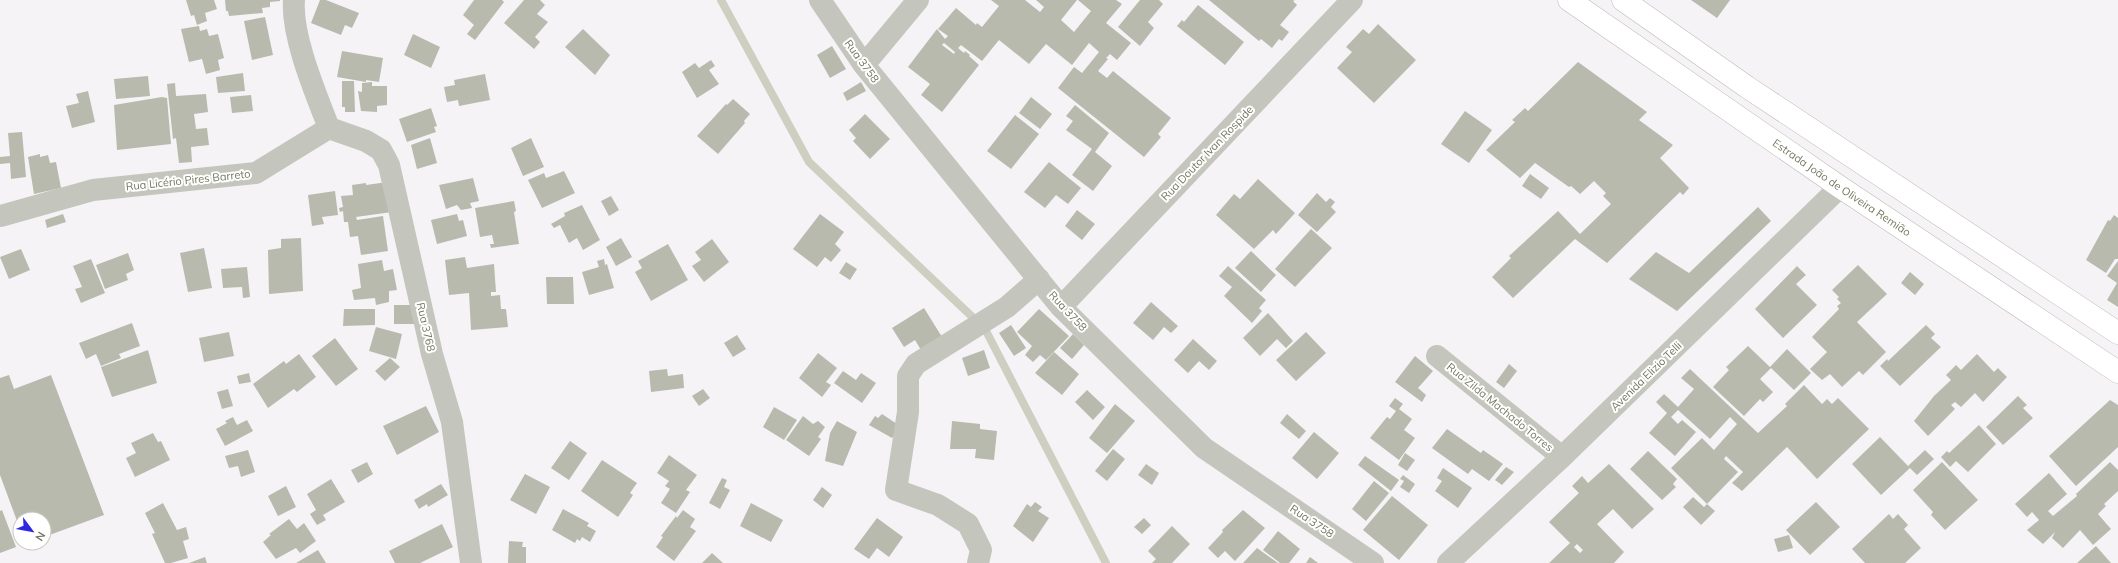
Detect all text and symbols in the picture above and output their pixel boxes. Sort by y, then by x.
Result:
street label: Rua 3758 [842,37,883,86]
street label: Rua Doutor Ivan Rospide [1158,103,1256,203]
street label: Estrada João de Oliveira Remião [1770,136,1913,239]
street label: Rua Licério Pires Barreto [125,166,251,194]
street label: Rua 3758 [1046,288,1090,334]
street label: Rua 3768 [414,301,439,353]
street label: Avenida Elizio Telli [1608,338,1684,414]
street label: Rua Zilda Machado Torres [1444,360,1556,454]
street label: Rua 3758 [1287,501,1337,541]
north arrow [12,511,52,551]
text: N [32,529,49,544]

